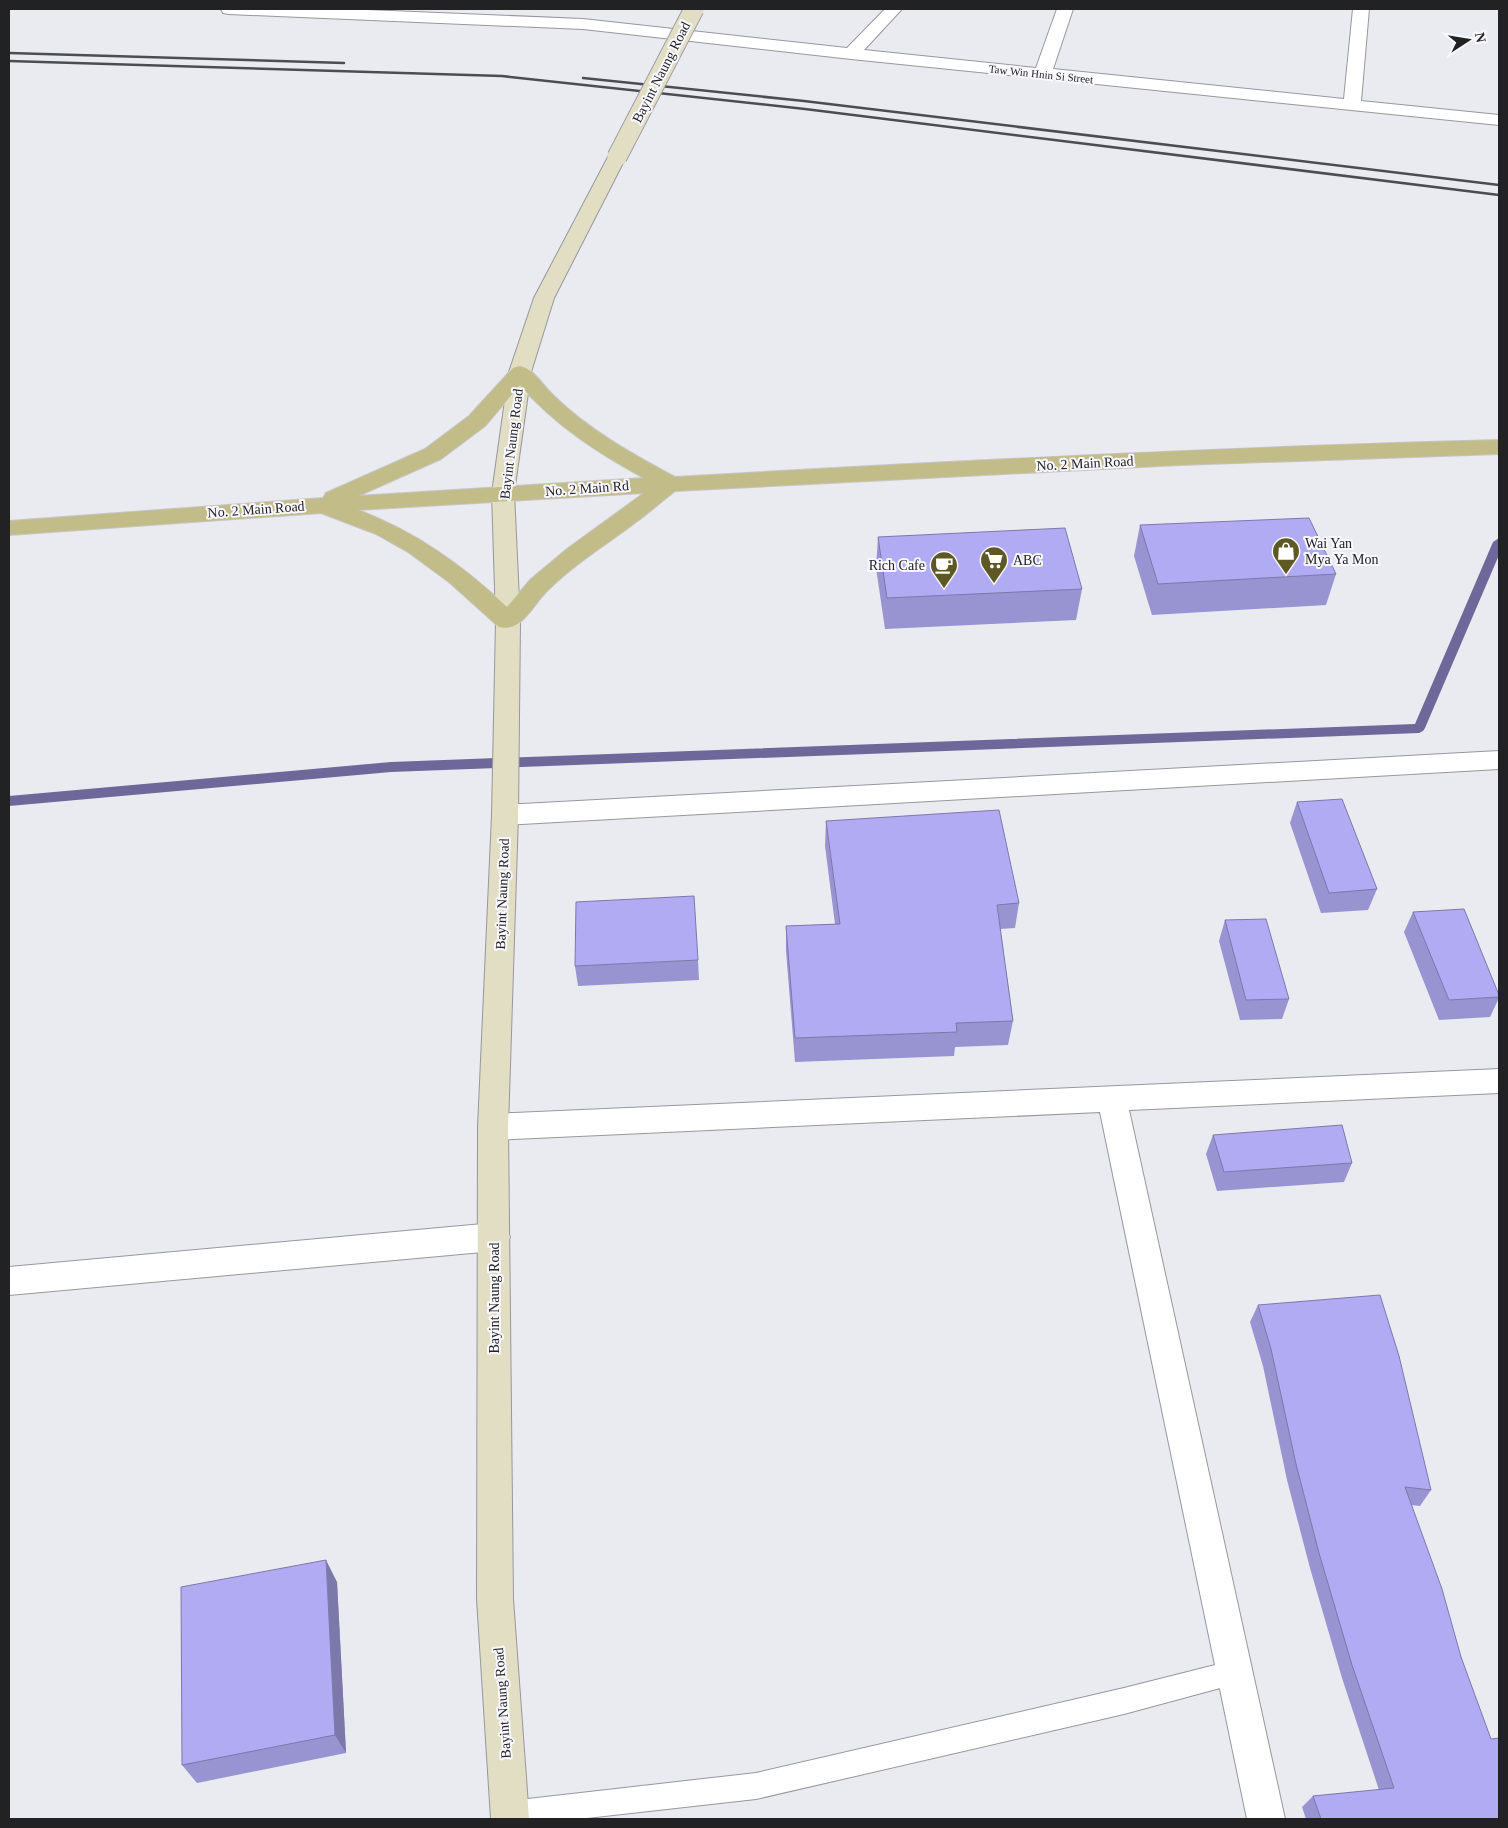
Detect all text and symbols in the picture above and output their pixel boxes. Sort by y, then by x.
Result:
north arrow [1443,15,1493,65]
street label: Bayint Naung Road [630,19,693,125]
text: N [1472,31,1489,44]
street label: Taw Win Hnin Si Street [988,63,1094,85]
street label: Bayint Naung Road [497,388,526,500]
street label: No. 2 Main Road [1036,453,1134,474]
street label: No. 2 Main Rd [545,478,629,499]
street label: No. 2 Main Road [207,499,305,520]
shop icon: Wai Yan Mya Ya Mon [1271,536,1301,575]
place label: Wai Yan Mya Ya Mon [1305,536,1379,567]
supermarket icon: ABC [979,545,1009,584]
cafe icon: Rich Cafe [929,550,959,589]
place label: ABC [1013,553,1042,568]
place label: Rich Cafe [869,558,925,573]
street label: Bayint Naung Road [493,838,512,950]
street label: Bayint Naung Road [487,1242,502,1354]
street label: Bayint Naung Road [491,1647,514,1759]

